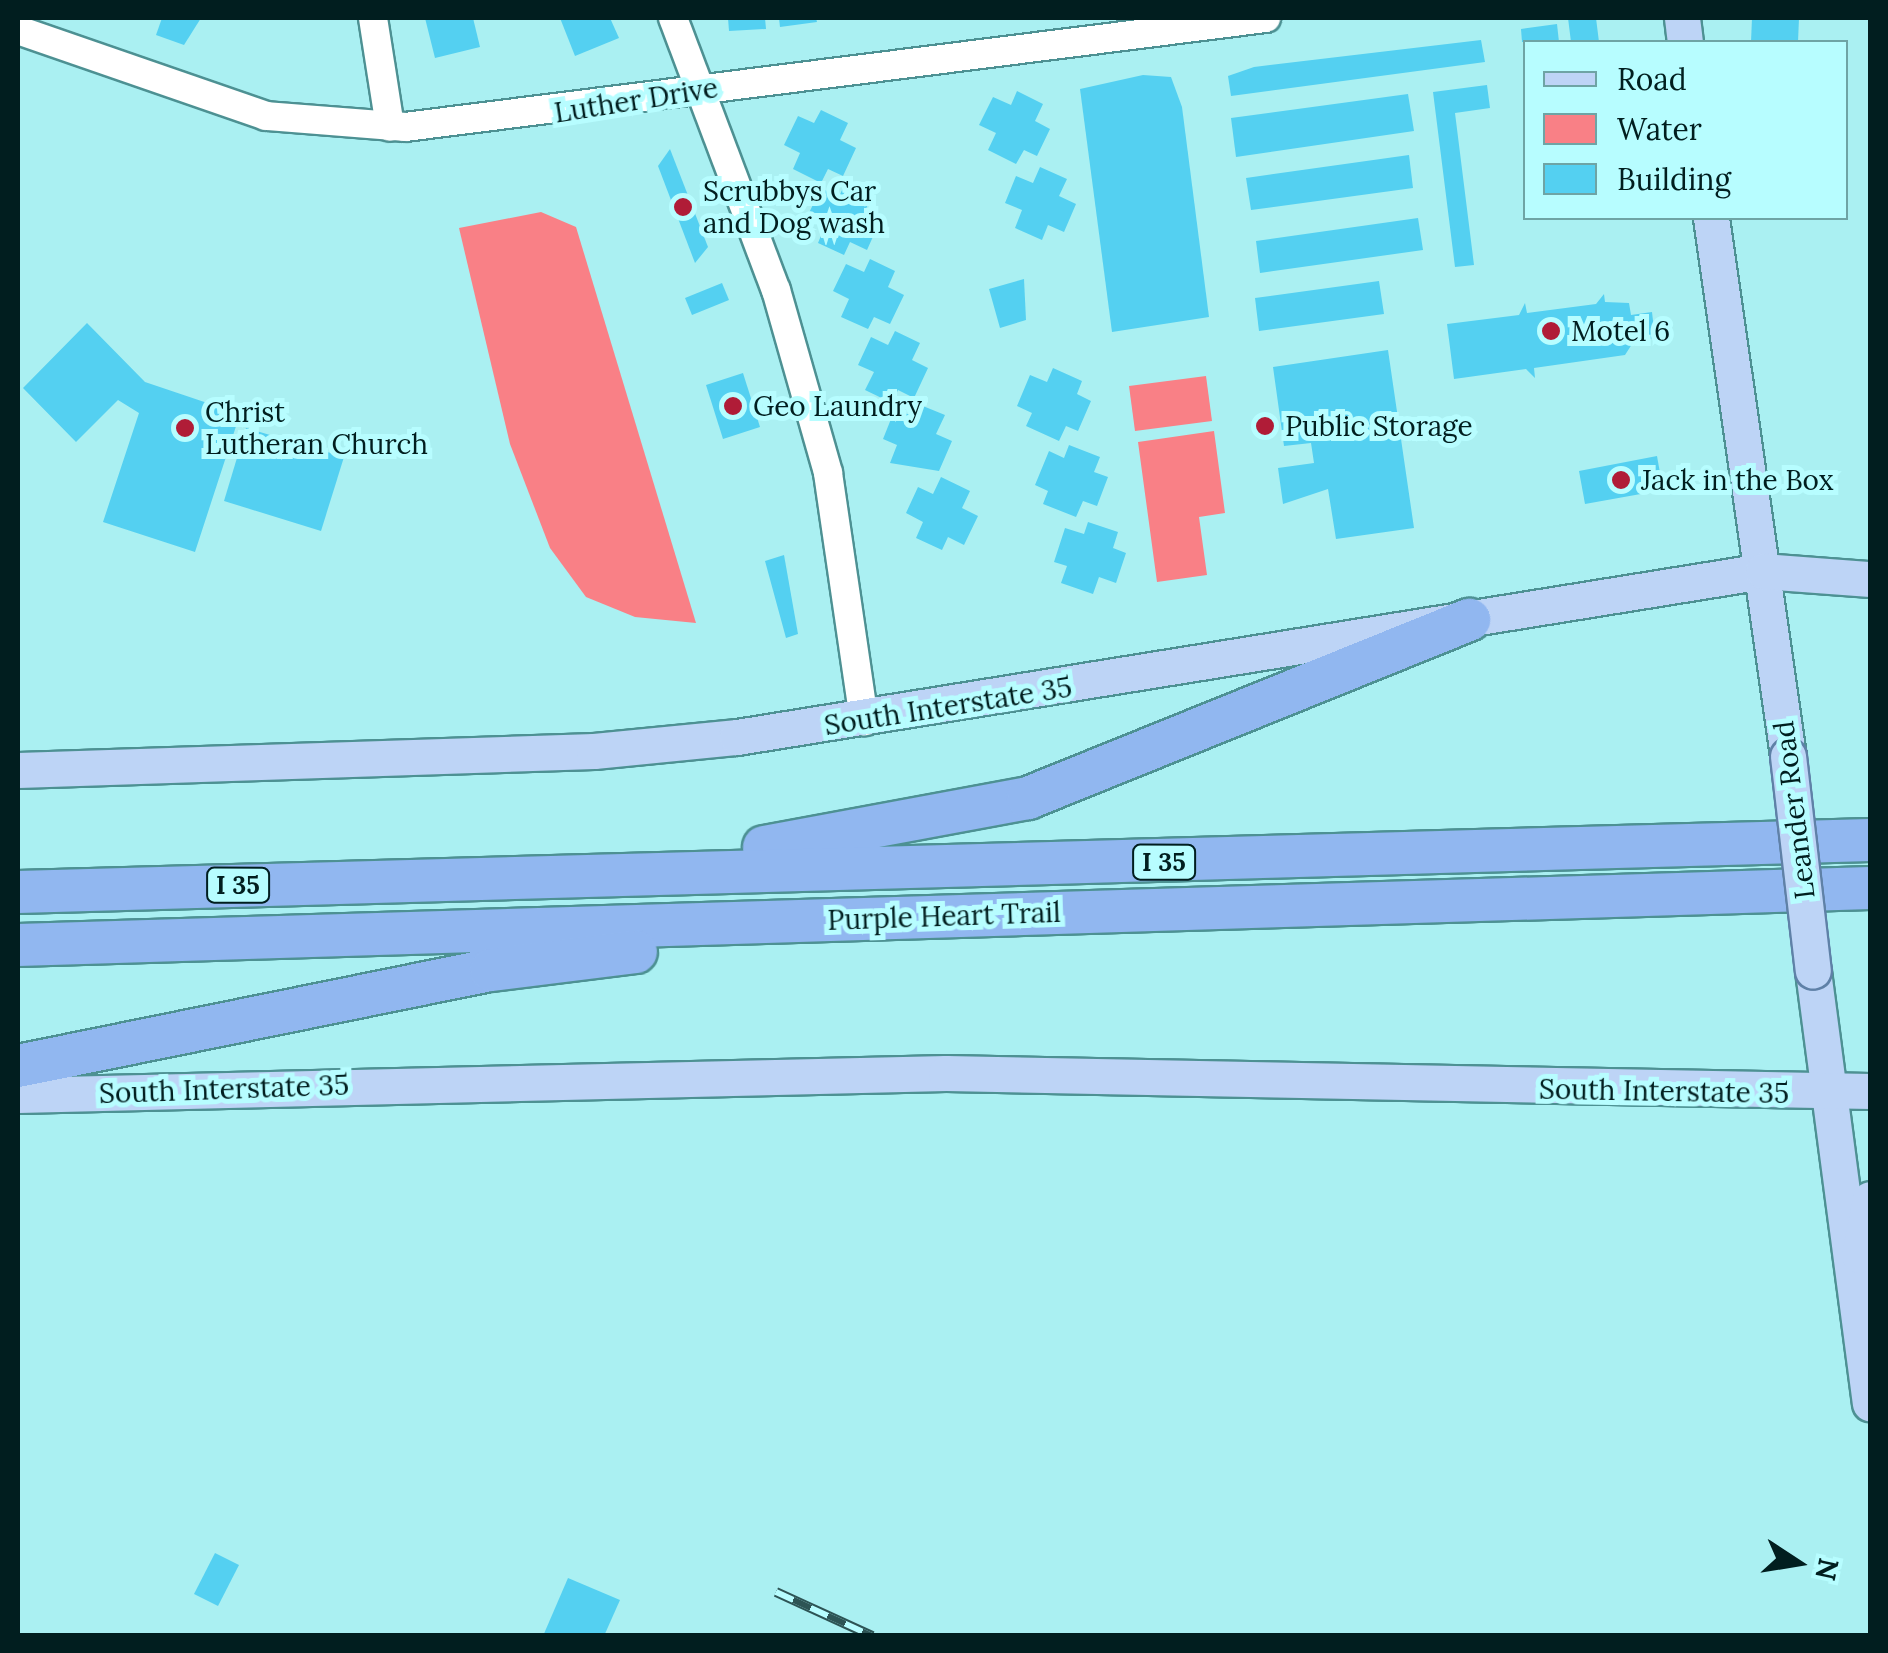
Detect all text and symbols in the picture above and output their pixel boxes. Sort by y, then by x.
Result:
legend [1523,40,1848,220]
text: Road [1617,60,1687,98]
street label: Luther Drive [552,70,720,130]
text: Water [1617,110,1702,148]
text: Building [1617,160,1731,198]
place label: Scrubbys Car and Dog wash [703,174,885,240]
marker: Scrubbys Car and Dog wash [672,196,694,218]
place label: Motel 6 [1571,314,1670,348]
marker: Motel 6 [1540,320,1562,342]
place label: Geo Laundry [753,389,922,423]
place label: Christ Lutheran Church [205,395,428,461]
marker: Geo Laundry [722,395,744,417]
place label: Public Storage [1285,409,1473,443]
marker: Public Storage [1254,415,1276,437]
marker: Christ Lutheran Church [174,417,196,439]
place label: Jack in the Box [1641,463,1834,497]
marker: Jack in the Box [1610,469,1632,491]
street label: South Interstate 35 [822,670,1074,742]
street label: Leander Road [1766,719,1822,901]
road number: I 35 [1132,842,1196,882]
road number: I 35 [206,865,270,905]
street label: Purple Heart Trail [827,895,1061,937]
street label: South Interstate 35 [98,1068,350,1110]
street label: South Interstate 35 [1539,1072,1789,1110]
north arrow [1748,1513,1848,1613]
text: N [1807,1555,1847,1584]

